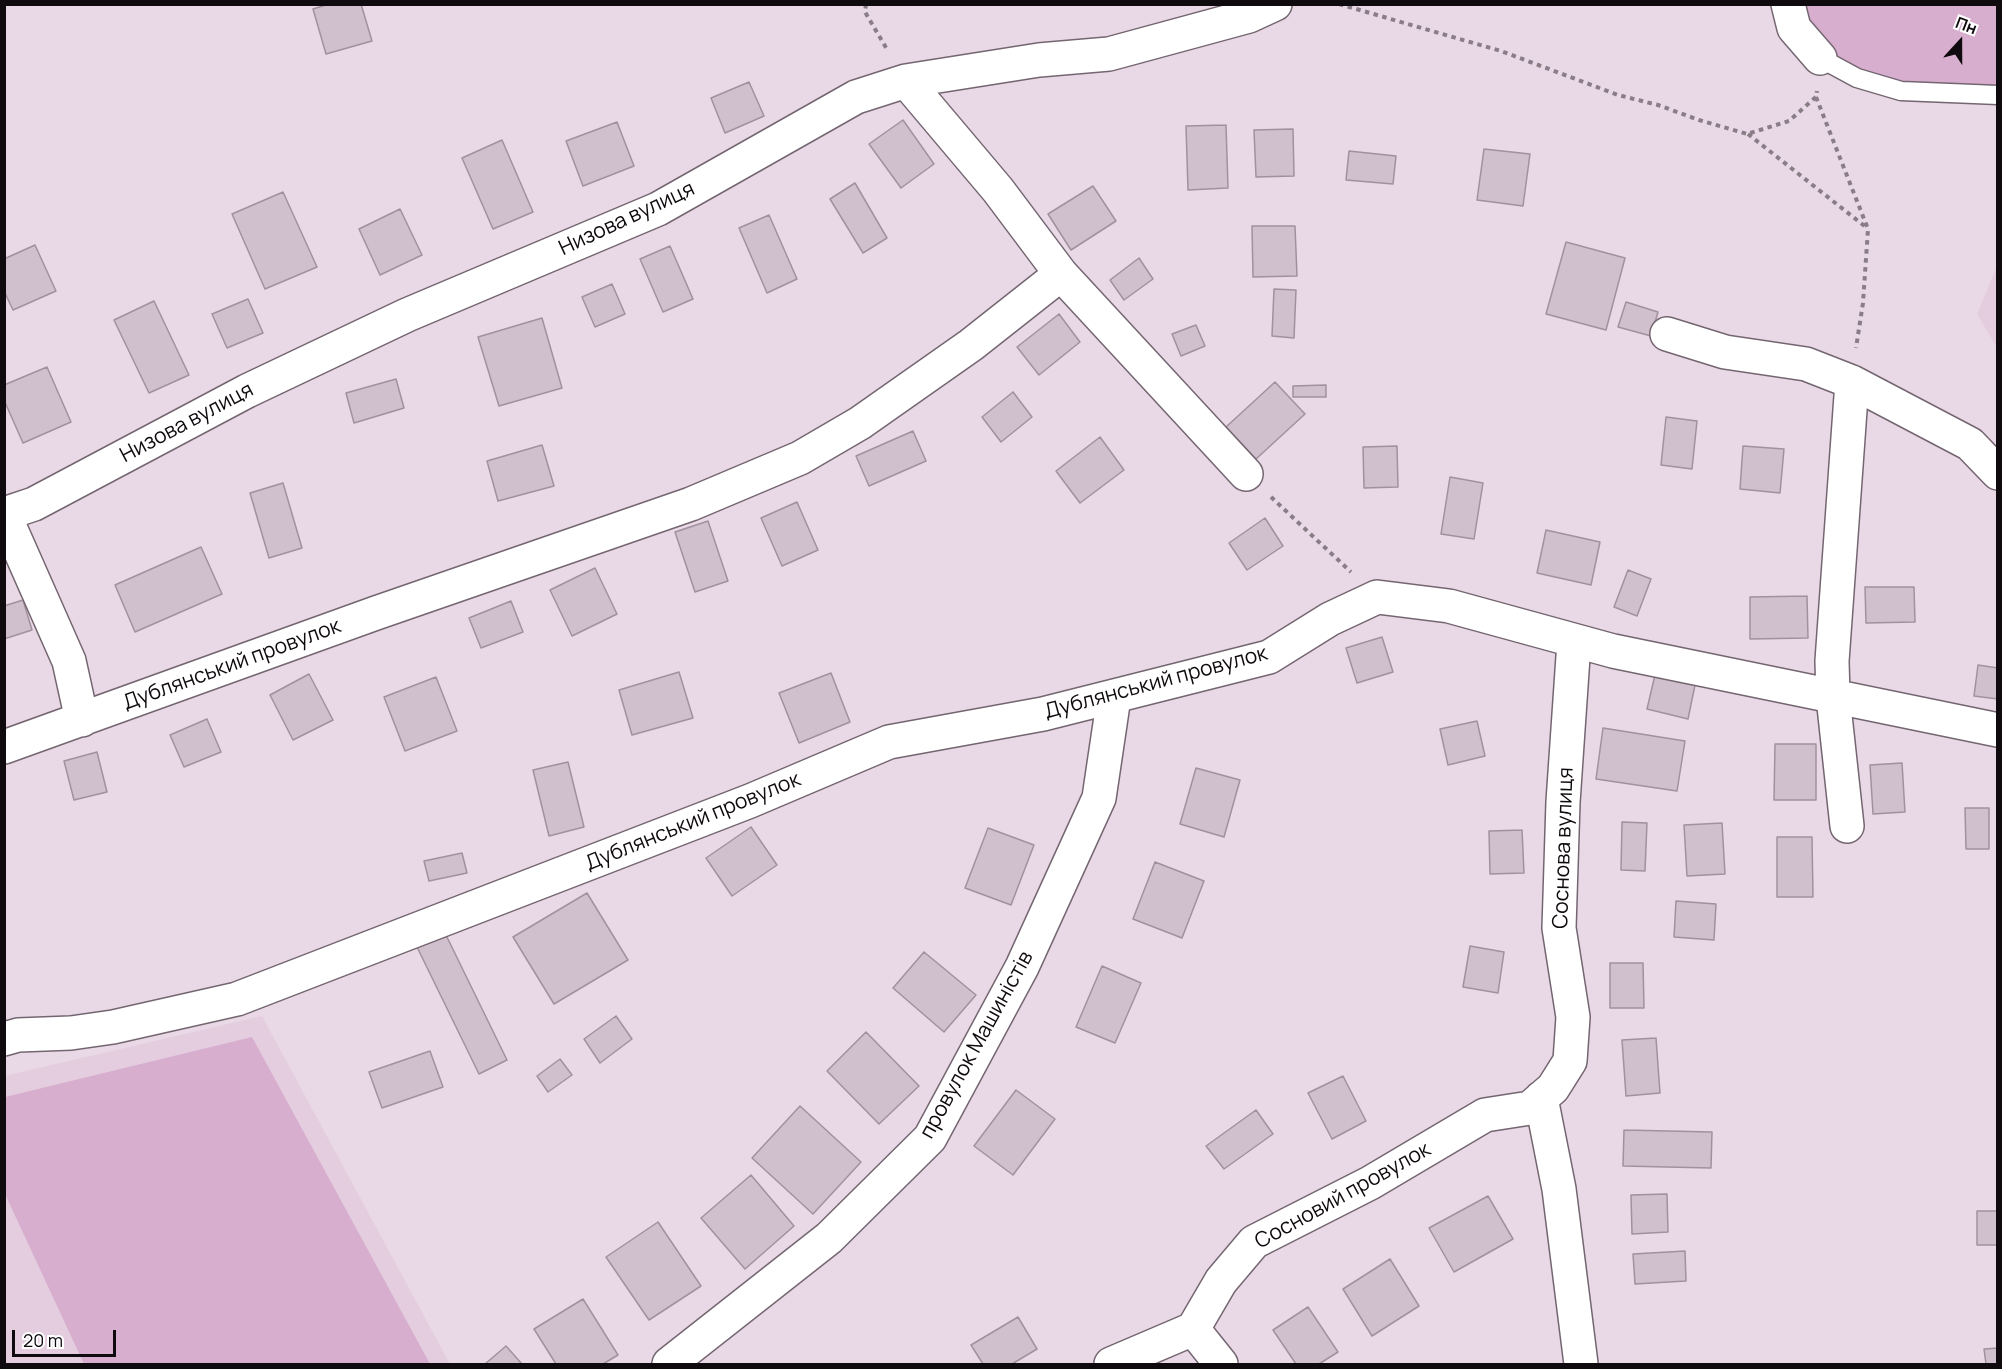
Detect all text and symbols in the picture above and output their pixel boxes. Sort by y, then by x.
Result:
text: Пн [1952,11,1980,39]
north arrow [1930,12,1990,72]
street label: Низова вулиця [555,177,699,261]
street label: Низова вулиця [116,377,258,469]
street label: Дублянський провулок [120,614,344,716]
street label: Дублянський провулок [1042,641,1270,725]
street label: Дублянський провулок [582,767,804,877]
street label: Соснова вулиця [1549,767,1579,929]
street label: провулок Машиністів [915,947,1039,1143]
street label: Сосновий провулок [1251,1137,1435,1255]
scale bar [15,1318,118,1356]
text: 20 m [23,1328,63,1352]

